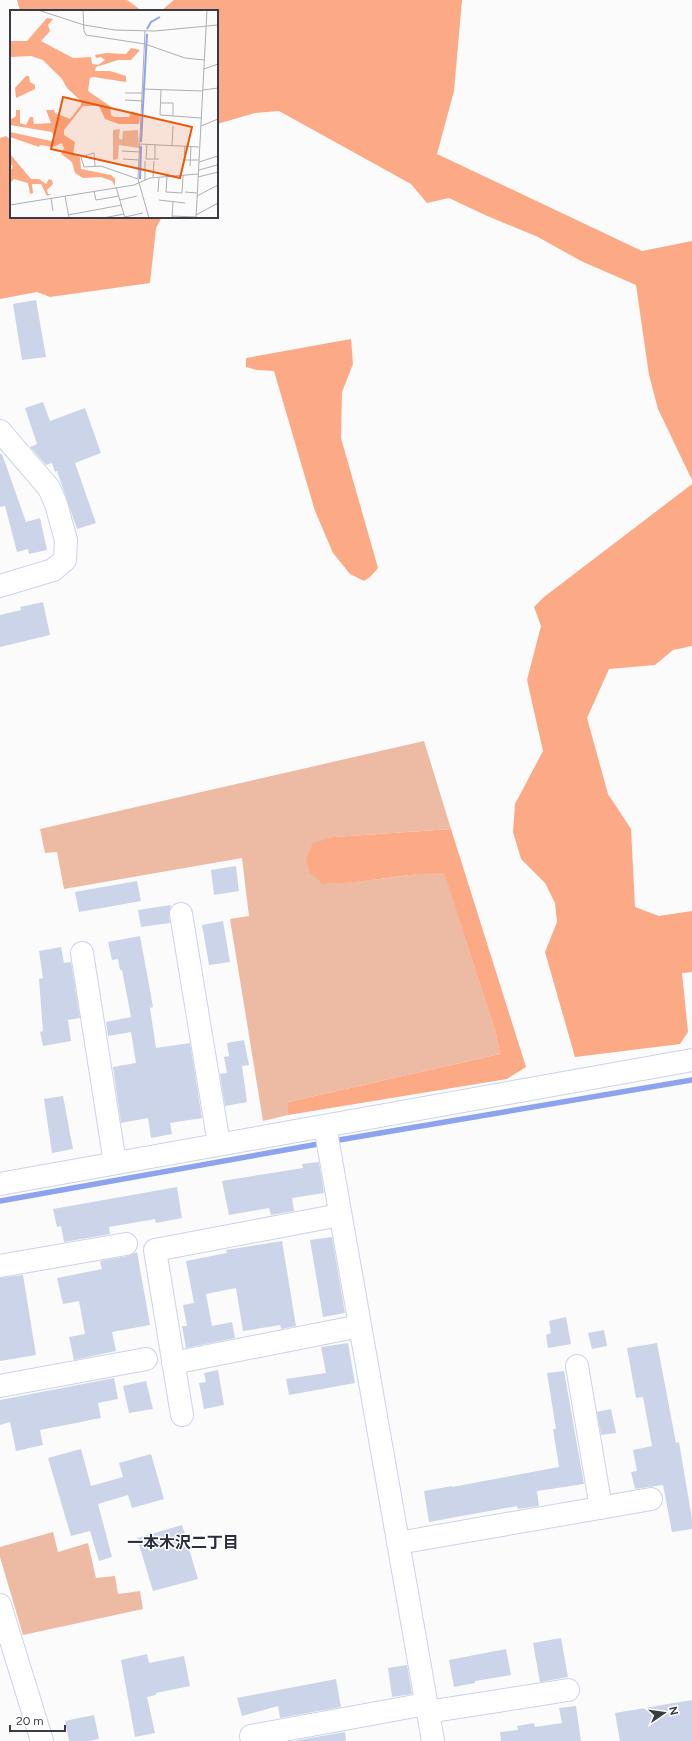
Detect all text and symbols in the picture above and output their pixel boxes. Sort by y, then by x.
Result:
inset map [10,10,218,218]
district label: 一本木沢二丁目 [127,1533,239,1552]
north arrow [644,1693,684,1733]
text: N [666,1705,681,1716]
scale bar [10,1707,65,1733]
text: 20 m [16,1714,44,1728]

